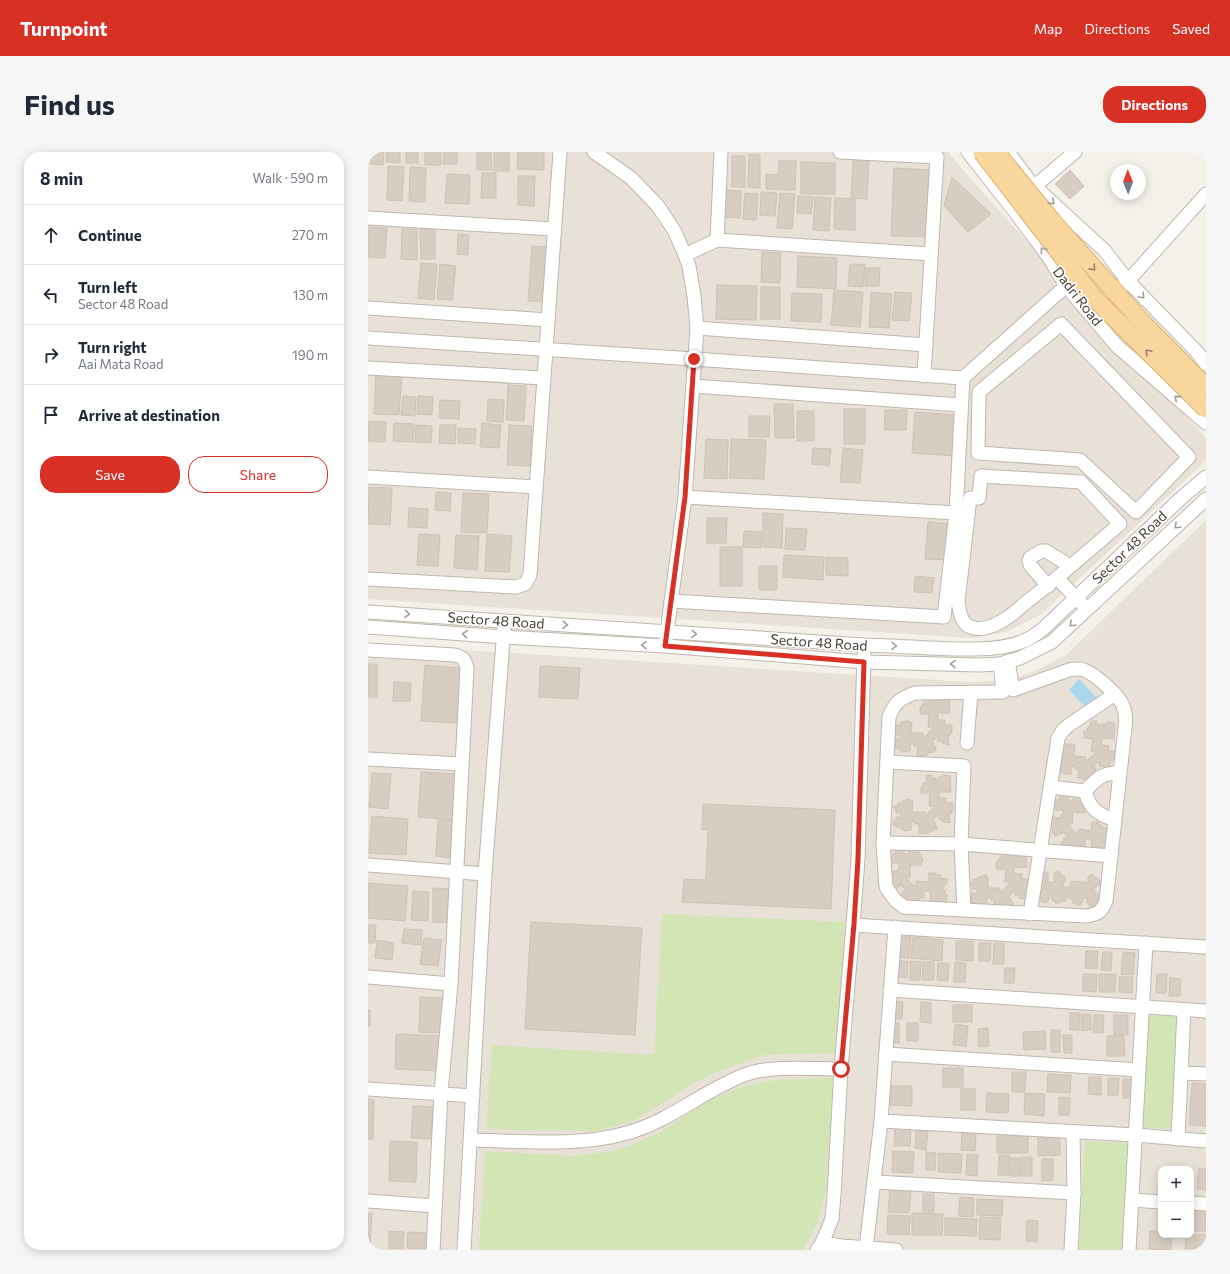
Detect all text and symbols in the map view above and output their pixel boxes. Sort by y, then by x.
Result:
text: Turnpoint [20,17,108,40]
text: Map [1034,20,1063,37]
text: Directions [1085,20,1150,37]
text: Saved [1172,20,1210,37]
button: Directions [1103,86,1206,123]
text: Find us [24,87,115,121]
north arrow [1110,164,1146,200]
text: 8 min [40,168,83,189]
text: Walk · 590 m [253,170,328,186]
one-way arrow [1047,197,1055,205]
icon: ahead [40,224,62,246]
text: Continue [78,226,142,244]
text: 270 m [292,227,328,243]
one-way arrow [1041,248,1048,255]
street label: Dadri Road [1050,263,1106,329]
one-way arrow [1089,263,1096,270]
text: Turn left [78,278,137,296]
icon: left [40,284,62,306]
text: 130 m [293,287,328,303]
one-way arrow [1137,291,1145,299]
text: Sector 48 Road [78,296,168,312]
text: Turn right [78,338,147,356]
icon: right [40,344,62,366]
text: 190 m [292,347,328,363]
one-way arrow [1145,349,1153,357]
route end [685,350,703,368]
text: Aai Mata Road [78,356,164,372]
one-way arrow [1174,395,1181,402]
icon: arrive [40,404,62,426]
text: Arrive at destination [78,406,220,424]
button: Save [40,456,180,493]
button: Share [188,456,328,493]
street label: Sector 48 Road [1088,507,1170,587]
one-way arrow [1175,521,1182,528]
street label: Sector 48 Road [447,608,545,632]
one-way arrow [404,610,410,619]
one-way arrow [1069,619,1077,627]
one-way arrow [562,621,568,630]
one-way arrow [462,630,468,639]
one-way arrow [691,630,697,639]
street label: Sector 48 Road [770,630,868,654]
one-way arrow [641,641,647,649]
one-way arrow [891,642,897,651]
one-way arrow [950,660,956,668]
route start [832,1060,850,1078]
map controls [1158,1166,1194,1238]
button: + [1158,1166,1194,1202]
button: − [1158,1202,1194,1238]

